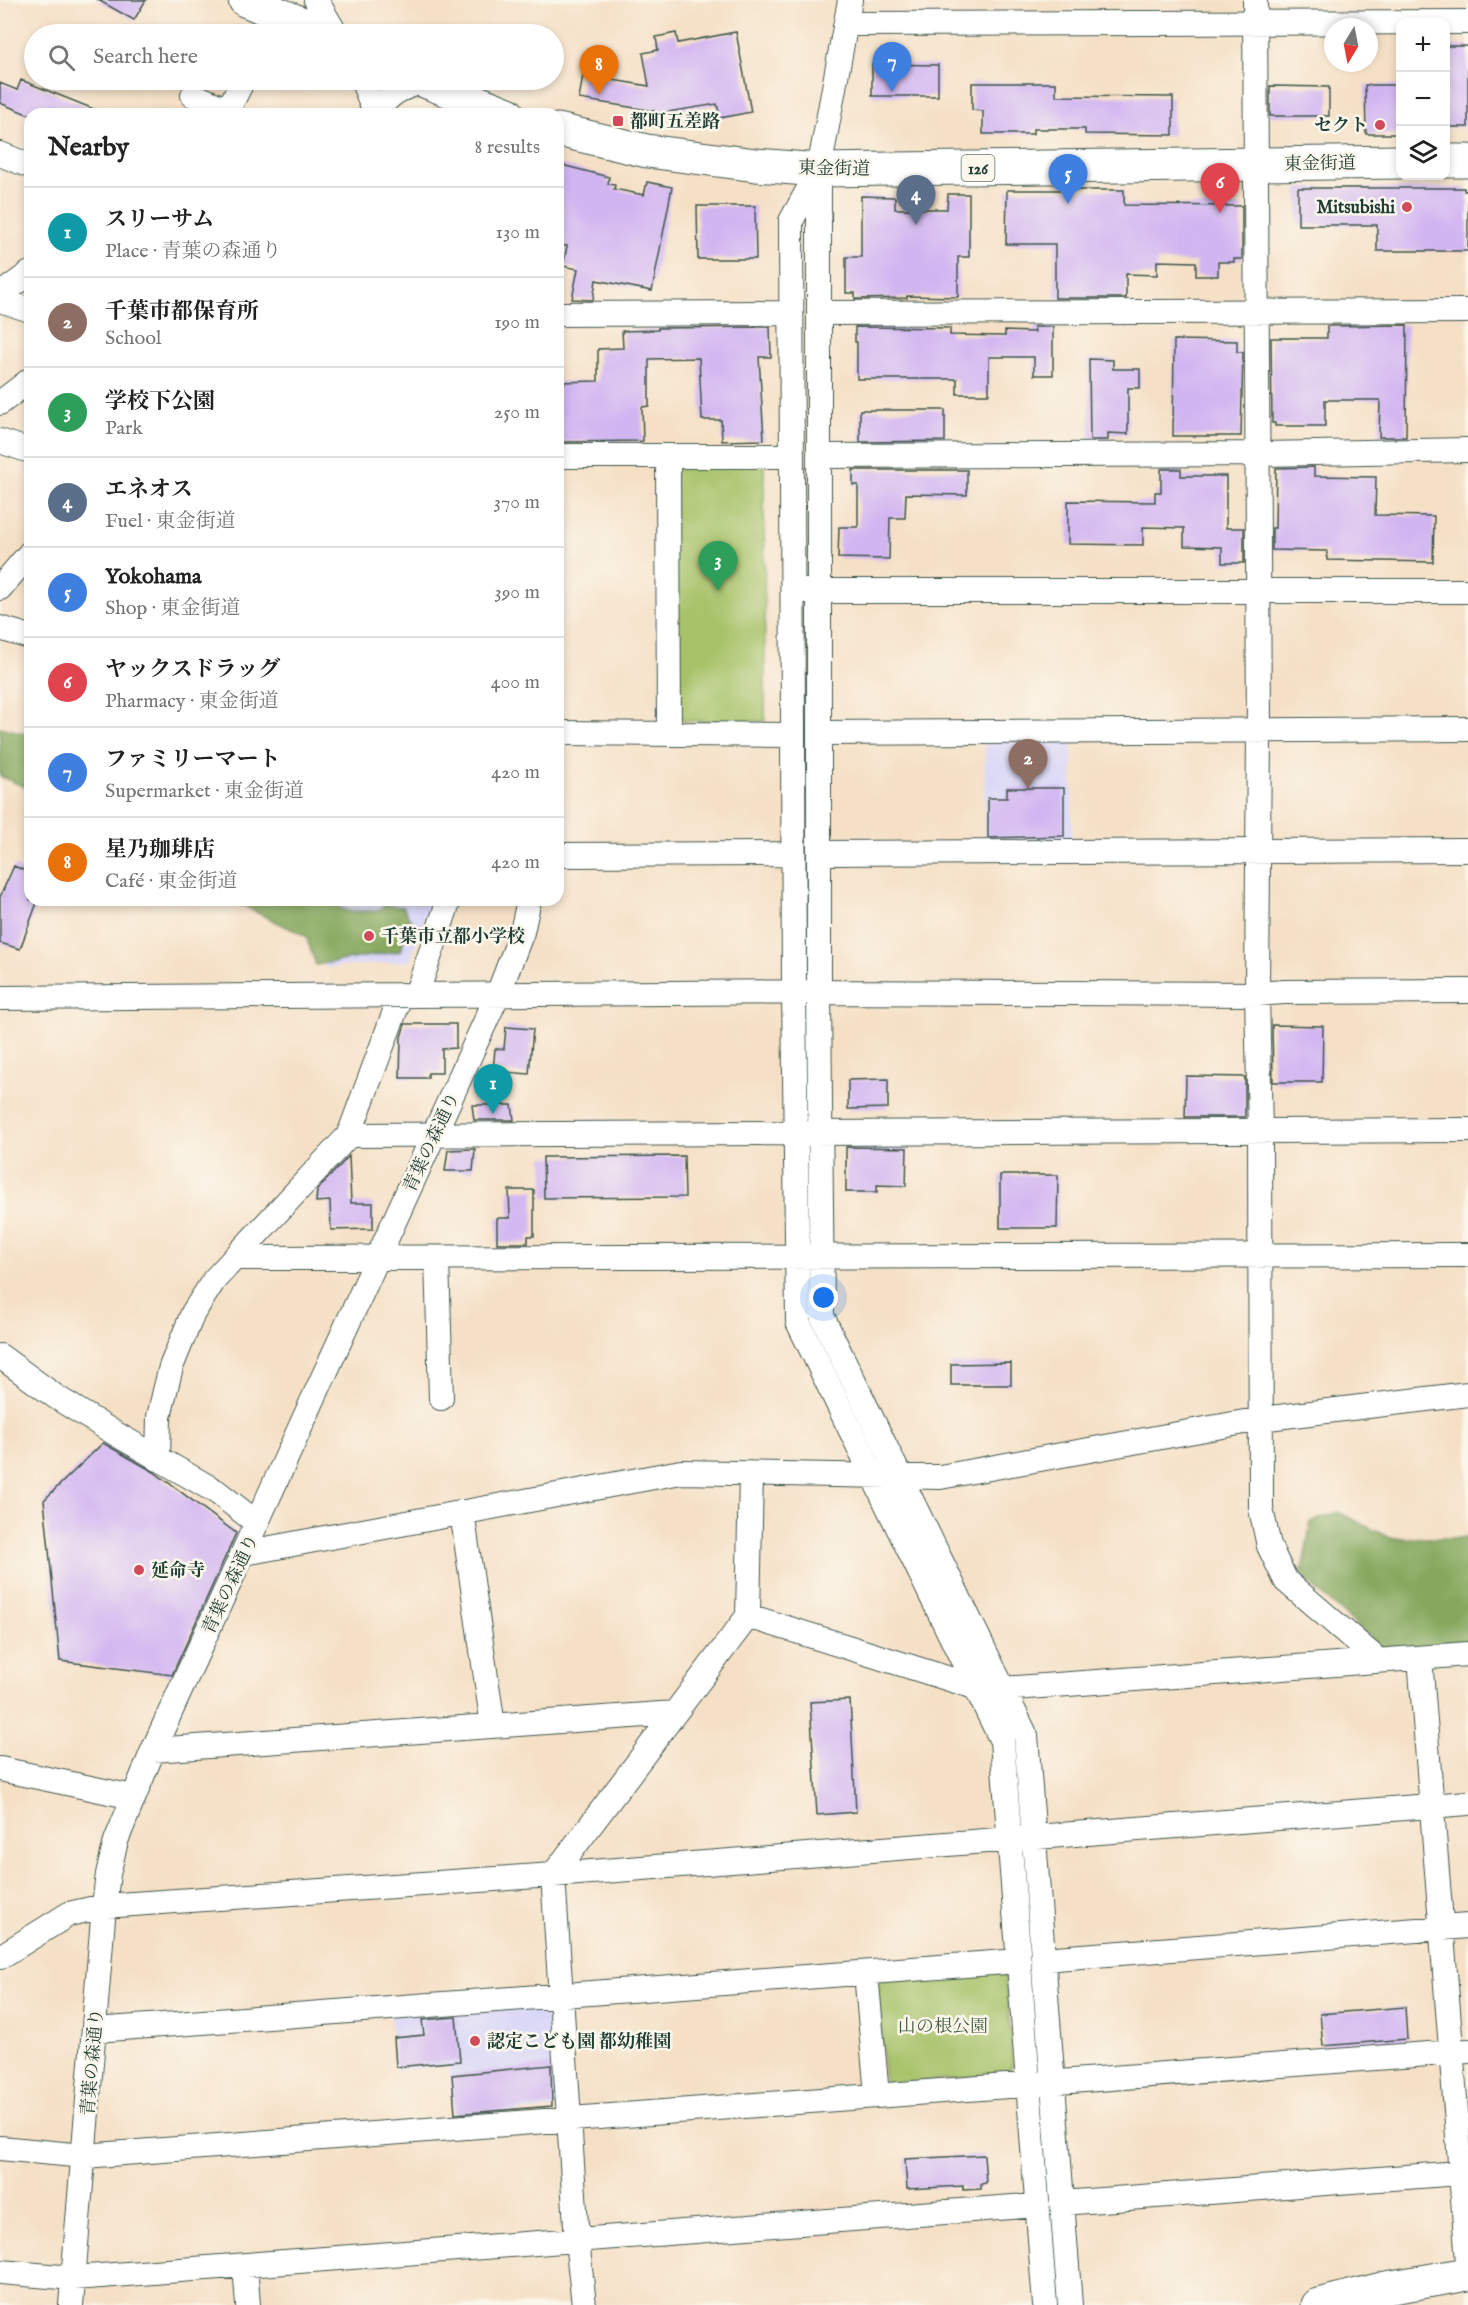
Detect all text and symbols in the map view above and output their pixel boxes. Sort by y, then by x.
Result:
north arrow [1324,18,1378,72]
map controls [1396,18,1450,180]
button: + [1396,18,1450,72]
search box [24,24,564,90]
icon: search [45,41,78,74]
pin: 7 [872,42,912,92]
text: Search here [93,43,198,71]
pin: 8 [580,46,618,95]
button: − [1396,72,1450,126]
place label: 都町五差路 [630,111,720,134]
marker: 都町五差路 [611,114,625,128]
place label: セクト [1314,115,1368,138]
marker: セクト [1373,118,1387,132]
button: layers [1396,126,1450,180]
text: Nearby [48,131,129,164]
text: 8 results [474,135,540,160]
street label: 東金街道 [1284,152,1356,177]
pin: 5 [1048,154,1088,204]
road number: 126 [962,155,994,181]
street label: 東金街道 [798,157,870,182]
pin: 6 [1200,164,1240,213]
pin: 4 [896,176,936,225]
place label: Mitsubishi [1316,197,1395,220]
marker: Mitsubishi [1400,200,1414,214]
text: スリーサム [105,206,214,234]
text: 1 [64,220,71,245]
text: 130 m [495,220,540,245]
text: Place · 青葉の森通り [105,239,282,264]
text: 千葉市都保育所 [105,298,259,326]
text: 2 [63,310,72,335]
text: 190 m [494,310,540,335]
text: School [105,326,161,351]
text: 学校下公園 [105,388,215,416]
text: 3 [64,400,71,425]
text: 250 m [494,400,540,425]
text: Park [105,416,143,441]
text: エネオス [105,476,193,504]
text: 4 [63,490,72,515]
text: 370 m [494,490,540,515]
text: Fuel · 東金街道 [105,509,236,534]
pin: 3 [698,542,738,591]
text: Yokohama [105,563,201,591]
text: 5 [64,580,71,605]
text: 390 m [494,580,540,605]
text: Shop · 東金街道 [105,596,241,621]
text: ヤックスドラッグ [105,656,280,684]
text: 6 [63,670,72,695]
text: 400 m [491,670,540,695]
text: Pharmacy · 東金街道 [105,689,279,714]
pin: 2 [1008,740,1048,789]
text: ファミリーマート [105,746,281,774]
text: 7 [63,760,72,785]
text: 420 m [491,760,540,785]
text: Supermarket · 東金街道 [105,779,304,804]
text: 星乃珈琲店 [105,836,215,864]
text: 8 [64,850,71,875]
text: 420 m [491,850,540,875]
text: Café · 東金街道 [105,869,237,894]
place label: 千葉市立都小学校 [381,926,525,949]
marker: 千葉市立都小学校 [362,929,376,943]
pin: 1 [474,1064,512,1114]
street label: 青葉の森通り [399,1089,466,1196]
your location [809,1283,838,1312]
street label: 青葉の森通り [198,1531,265,1638]
place label: 延命寺 [151,1560,205,1583]
marker: 延命寺 [132,1563,146,1577]
street label: 青葉の森通り [77,2007,110,2117]
park label: 山の根公園 [898,2016,988,2039]
place label: 認定こども園 都幼稚園 [487,2031,671,2054]
marker: 認定こども園 都幼稚園 [468,2034,482,2048]

